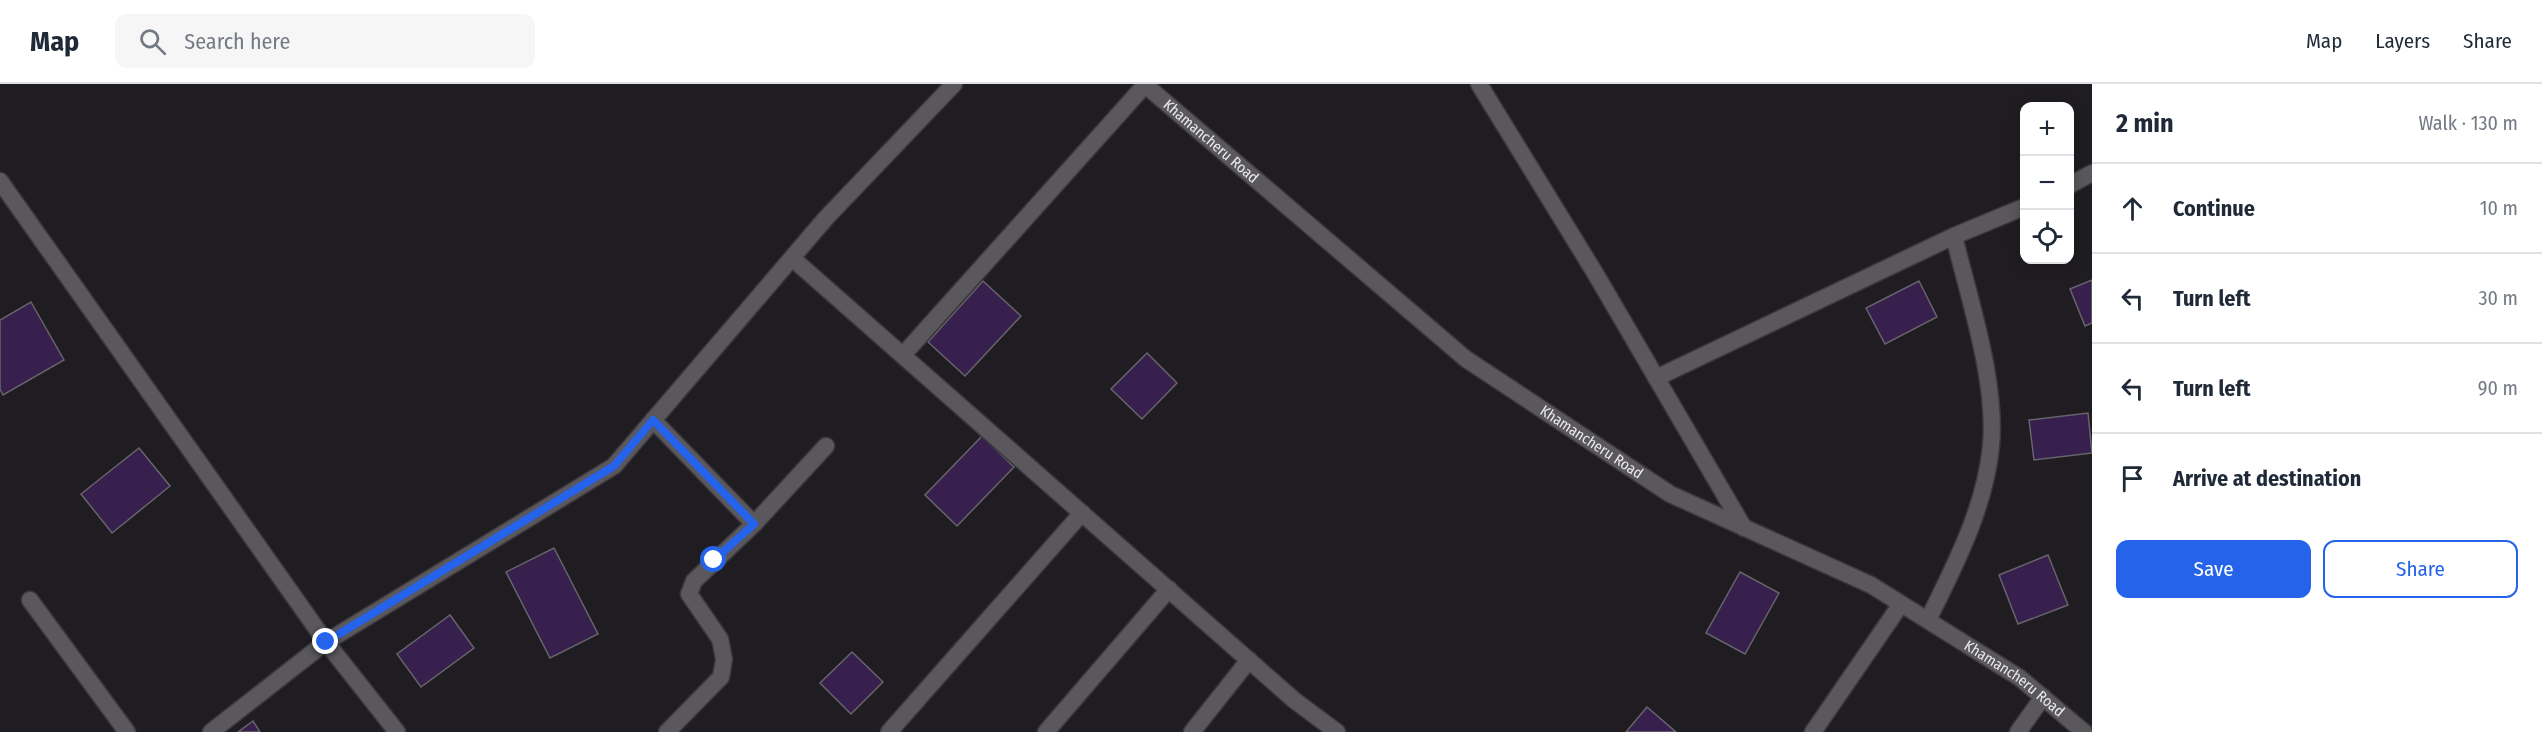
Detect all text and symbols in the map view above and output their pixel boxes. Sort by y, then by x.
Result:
search box [115,14,535,68]
text: Map [30,25,79,58]
icon: search [136,25,169,58]
text: Search here [184,28,290,55]
text: Map [2306,28,2342,54]
text: Layers [2375,28,2430,54]
text: Share [2463,28,2512,54]
street label: Khamancheru Road [1160,95,1262,187]
map controls [2020,102,2074,264]
button: + [2020,102,2074,156]
text: 2 min [2116,108,2174,139]
text: Walk · 130 m [2418,111,2518,135]
button: − [2020,156,2074,210]
icon: ahead [2116,192,2149,225]
text: Continue [2173,195,2255,222]
text: 10 m [2480,196,2518,220]
button: locate [2020,210,2074,264]
icon: left [2116,282,2149,315]
text: Turn left [2173,285,2251,312]
text: 30 m [2478,286,2518,310]
icon: left [2116,372,2149,405]
text: Turn left [2173,375,2251,402]
text: 90 m [2478,376,2518,400]
street label: Khamancheru Road [1537,402,1646,483]
icon: arrive [2116,462,2149,495]
text: Arrive at destination [2173,465,2361,492]
button: Save [2116,540,2311,598]
button: Share [2323,540,2518,598]
route start [700,546,726,572]
route end [312,628,338,654]
street label: Khamancheru Road [1961,636,2068,721]

